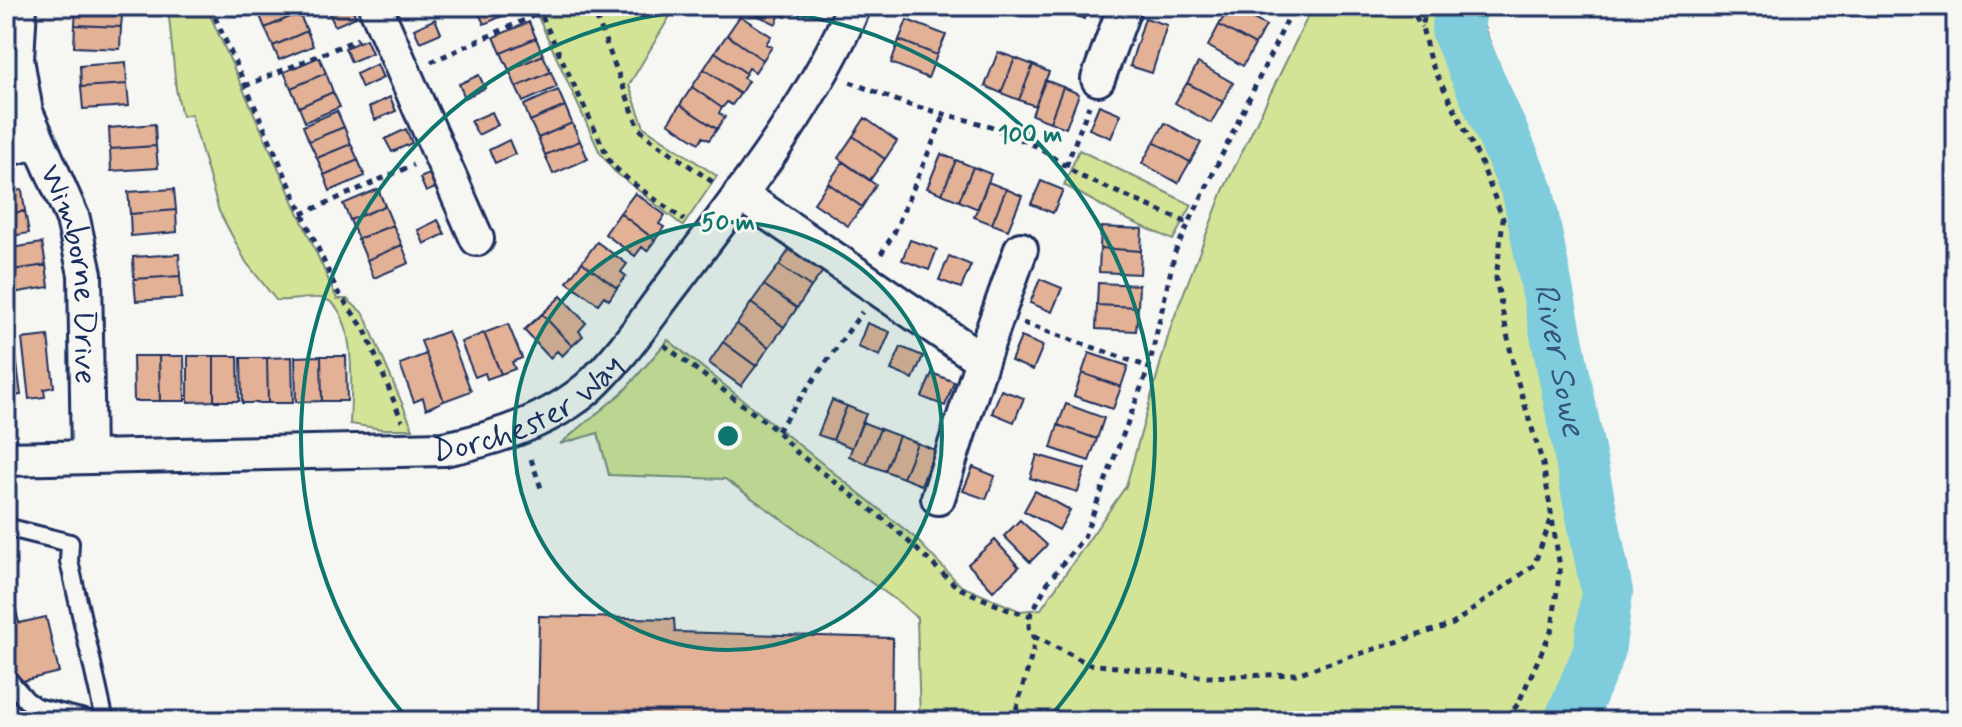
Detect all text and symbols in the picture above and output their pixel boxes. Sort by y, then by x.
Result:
text: 100 m [998,120,1062,151]
street label: Wimborne Drive [29,158,106,385]
text: 50 m [701,208,755,239]
water label: River Sowe [1521,279,1596,442]
street label: Dorchester Way [432,346,634,472]
centre of rings [714,422,742,450]

